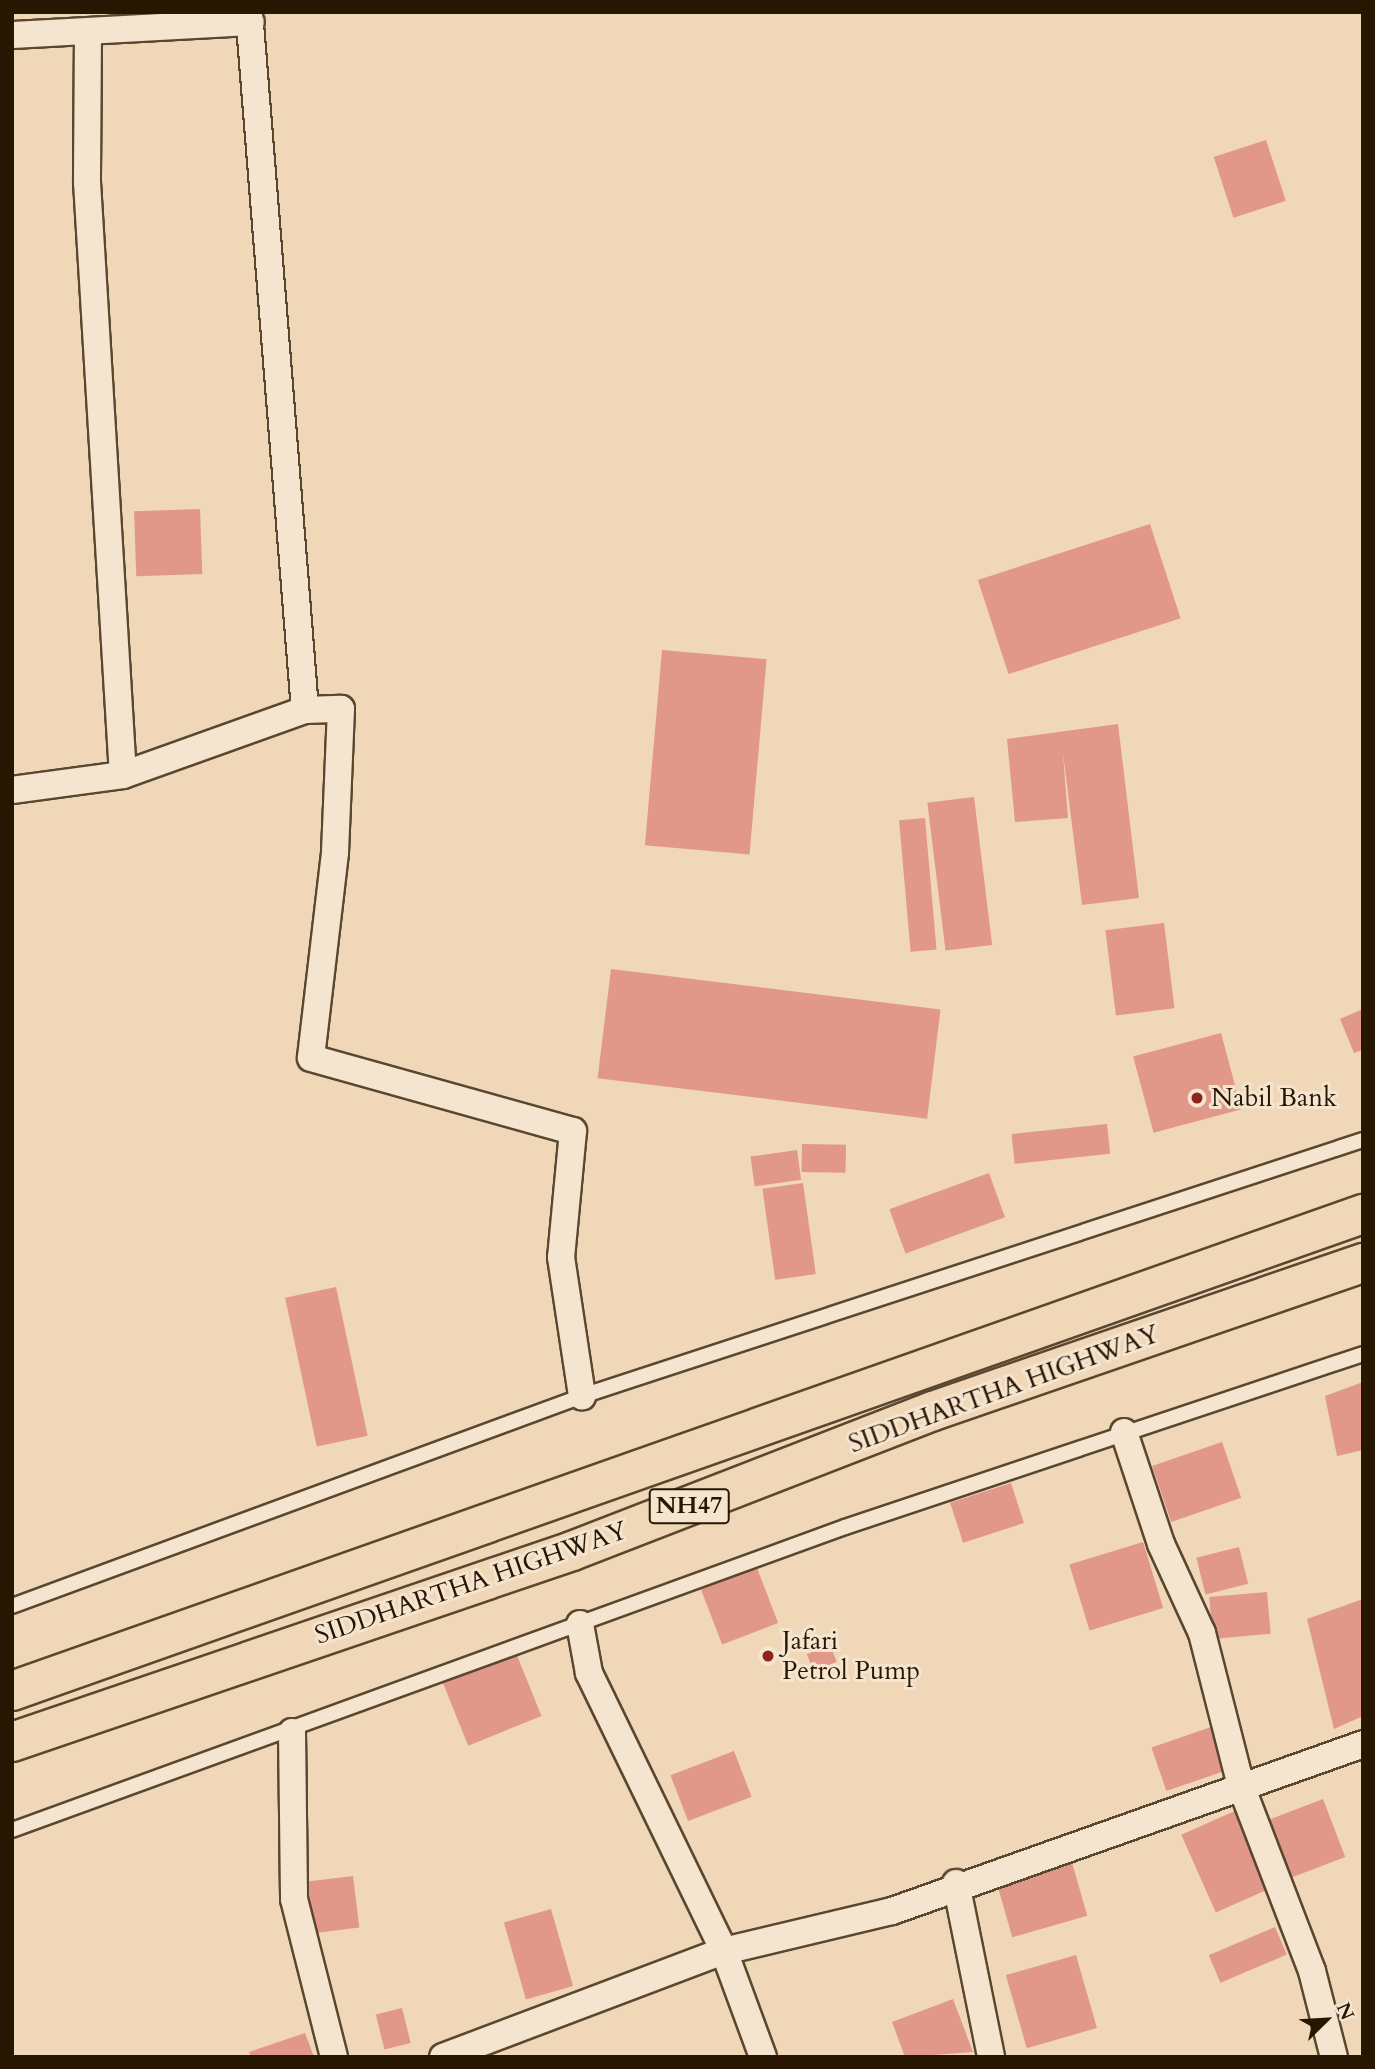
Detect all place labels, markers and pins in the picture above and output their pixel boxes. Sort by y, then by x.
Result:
place label: Nabil Bank [1211,1082,1337,1114]
marker: Nabil Bank [1189,1090,1205,1106]
place label: Jafari Petrol Pump [782,1625,920,1686]
marker: Jafari Petrol Pump [760,1648,776,1664]

